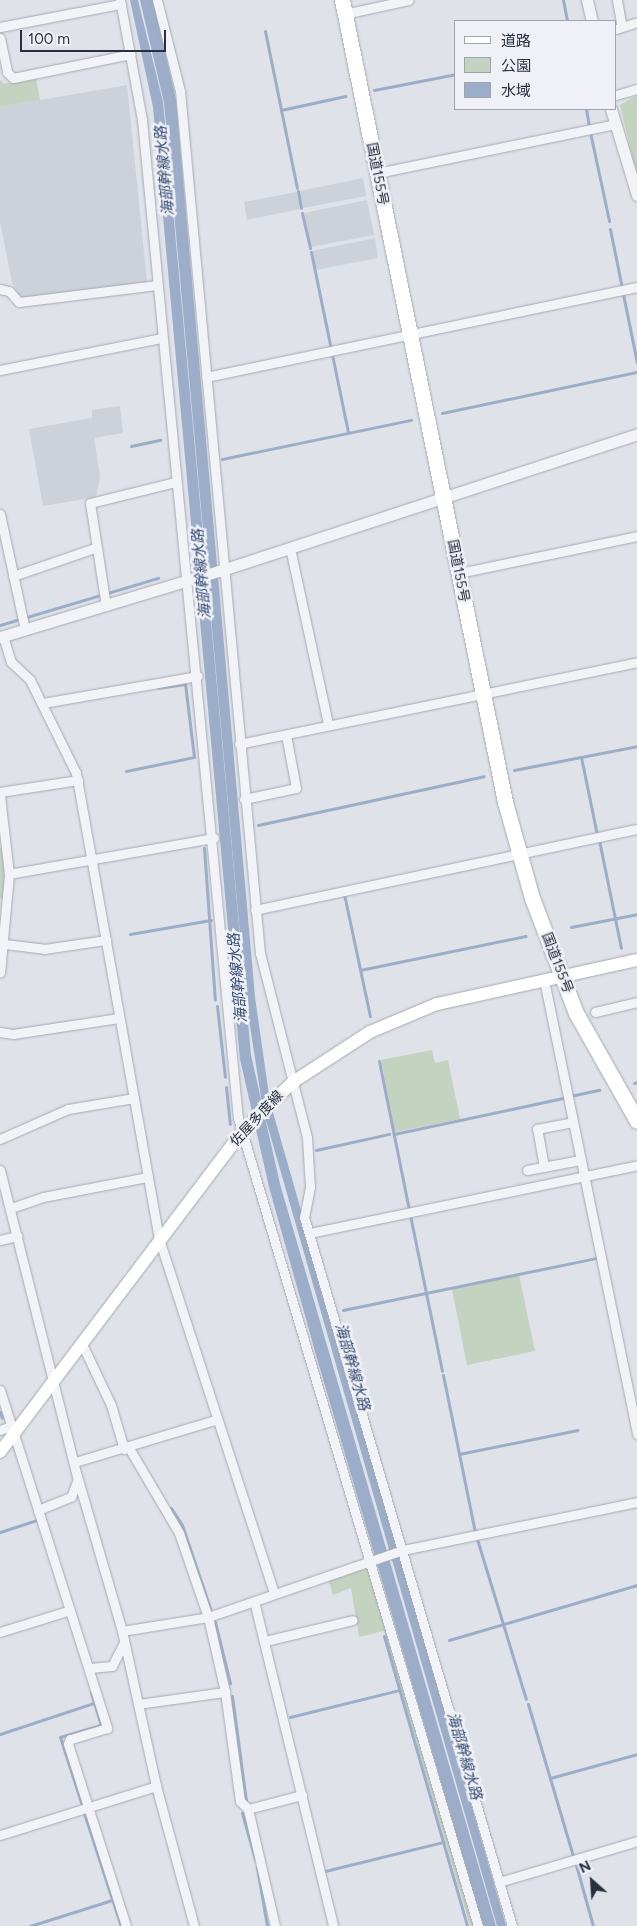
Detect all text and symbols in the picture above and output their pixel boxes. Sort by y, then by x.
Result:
scale bar [22,20,169,52]
legend [454,20,617,110]
text: 100 m [28,30,70,48]
text: 道路 [501,32,531,50]
text: 公園 [501,57,531,75]
text: 水域 [501,82,531,100]
water label: 海部幹線水路 [152,125,178,217]
street label: 国道155号 [363,141,391,207]
water label: 海部幹線水路 [189,528,215,620]
street label: 国道155号 [444,538,472,604]
street label: 国道155号 [538,930,576,996]
water label: 海部幹線水路 [225,932,251,1024]
street label: 佐屋多度線 [227,1088,287,1150]
water label: 海部幹線水路 [331,1321,373,1413]
water label: 海部幹線水路 [443,1710,485,1802]
north arrow [567,1856,617,1906]
text: N [577,1857,594,1877]

